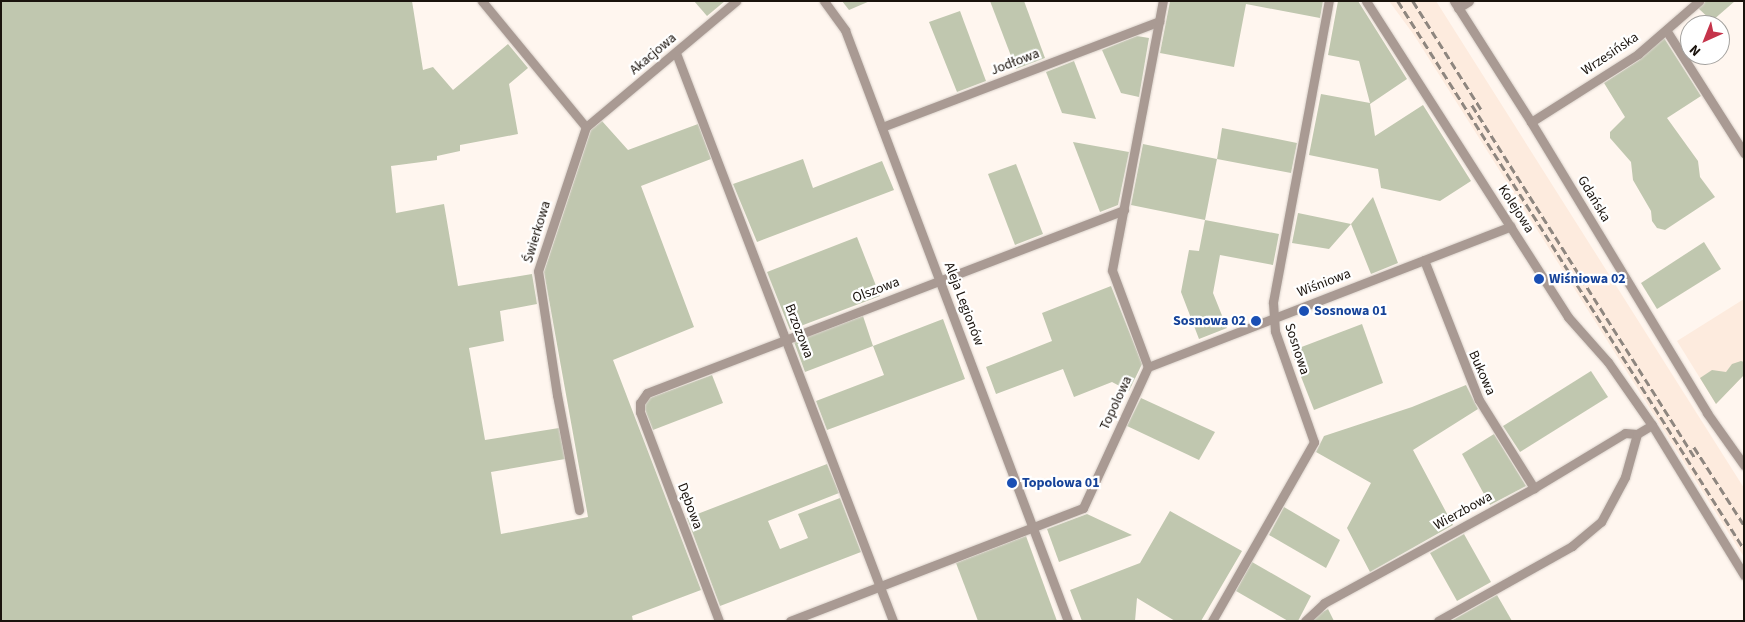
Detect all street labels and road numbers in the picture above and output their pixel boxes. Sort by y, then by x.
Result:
street label: Wrzesińska [1578,29,1642,79]
street label: Akacjowa [626,30,680,78]
street label: Jodłowa [988,45,1042,79]
street label: Gdańska [1574,173,1614,225]
street label: Kolejowa [1494,182,1538,236]
street label: Świerkowa [520,199,554,265]
street label: Aleja Legionów [940,260,988,348]
street label: Wiśniowa [1295,265,1353,301]
street label: Olszowa [850,273,902,307]
street label: Brzozowa [781,302,817,360]
street label: Sosnowa [1281,321,1313,377]
street label: Bukowa [1465,348,1499,398]
street label: Topolowa [1096,373,1136,433]
street label: Dębowa [674,481,706,531]
street label: Wierzbowa [1431,488,1495,534]

